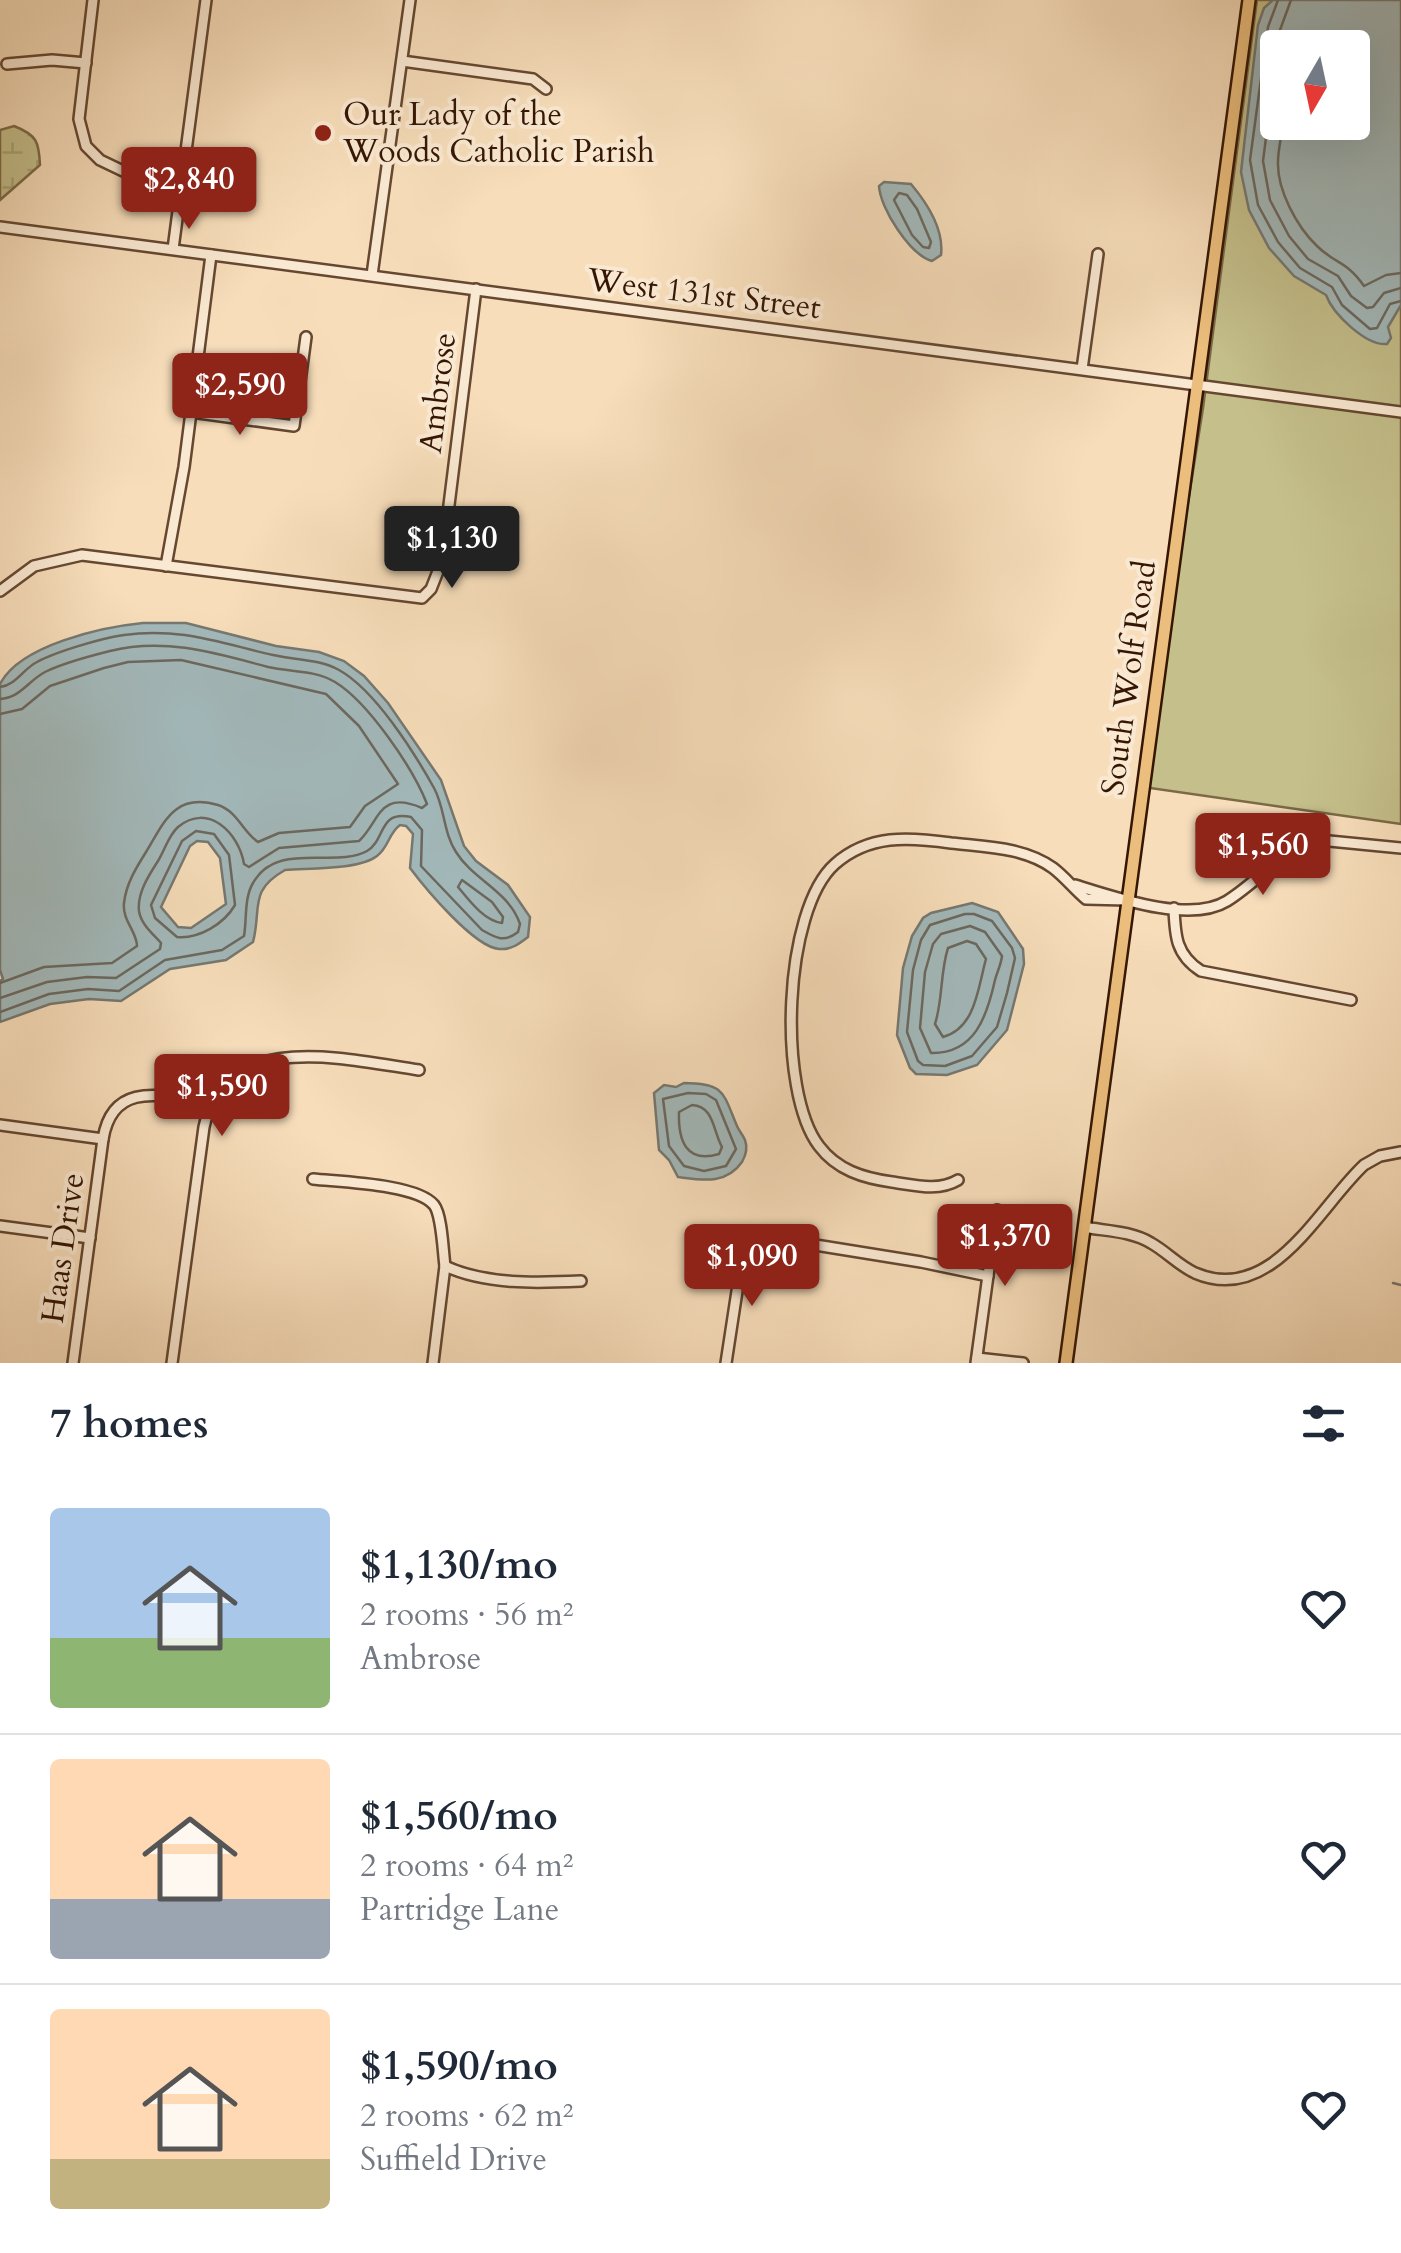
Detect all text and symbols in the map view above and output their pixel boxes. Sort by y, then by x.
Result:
north arrow [1260,30,1370,140]
map controls [1260,30,1370,140]
place label: Our Lady of the Woods Catholic Parish [342,93,655,174]
marker: Our Lady of the Woods Catholic Parish [312,122,334,144]
pin: $2,840 [108,147,270,232]
text: $2,840 [143,157,235,201]
street label: West 131st Street [584,258,823,330]
street label: Ambrose [409,330,467,456]
pin: $2,590 [159,353,321,438]
text: $2,590 [194,363,286,407]
pin: $1,130 [371,506,533,591]
text: $1,130 [406,516,498,560]
street label: South Wolf Road [1091,558,1167,798]
pin: $1,560 [1182,813,1344,898]
text: $1,560 [1217,823,1309,867]
pin: $1,590 [141,1054,303,1139]
text: $1,590 [176,1064,268,1108]
street label: Haas Drive [31,1170,95,1326]
pin: $1,370 [924,1204,1086,1289]
text: $1,370 [959,1214,1051,1258]
pin: $1,090 [671,1224,833,1309]
text: $1,090 [706,1234,798,1278]
text: 7 homes [50,1395,208,1452]
icon: filters [1296,1396,1351,1451]
text: $1,130/mo [360,1536,558,1593]
icon: home [130,1548,250,1668]
icon: heart [1296,1581,1351,1636]
text: 2 rooms · 56 m² [360,1593,573,1637]
text: Ambrose [360,1637,481,1681]
text: $1,560/mo [360,1787,558,1844]
icon: home [130,1799,250,1919]
icon: heart [1296,1832,1351,1887]
text: 2 rooms · 64 m² [360,1844,573,1888]
text: Partridge Lane [360,1888,559,1932]
text: $1,590/mo [360,2037,558,2094]
icon: home [130,2049,250,2169]
icon: heart [1296,2082,1351,2137]
text: 2 rooms · 62 m² [360,2094,573,2138]
text: Suffield Drive [360,2138,547,2182]

